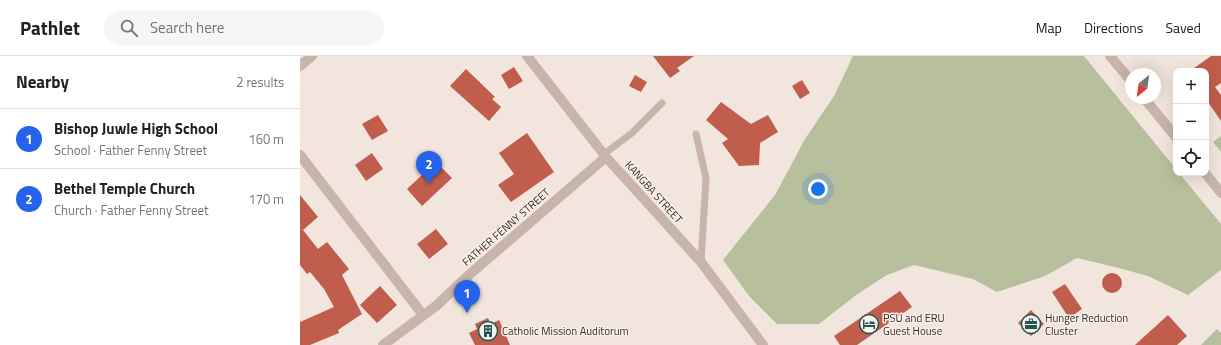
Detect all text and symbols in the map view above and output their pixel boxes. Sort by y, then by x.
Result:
search box [104,10,384,46]
text: Pathlet [20,13,80,42]
text: Search here [150,16,224,39]
icon: search [118,17,140,39]
text: Map [1036,17,1062,38]
text: Directions [1084,17,1143,38]
text: Saved [1165,17,1201,38]
north arrow [1125,68,1161,104]
map controls [1173,68,1209,176]
button: + [1173,68,1209,104]
text: Nearby [16,69,69,95]
text: 2 results [236,72,284,92]
button: − [1173,104,1209,140]
text: Bishop Juwle High School [54,117,218,140]
text: 1 [25,129,33,149]
text: 160 m [248,129,284,149]
text: School · Father Fenny Street [54,140,207,160]
button: locate [1173,140,1209,176]
pin: 2 [416,151,442,184]
street label: KANGBA STREET [622,157,687,227]
text: Bethel Temple Church [54,177,195,200]
your location [808,179,828,199]
street label: FATHER FENNY STREET [459,184,553,270]
text: 2 [25,189,33,209]
text: 170 m [248,189,284,209]
text: Church · Father Fenny Street [54,200,209,220]
pin: 1 [454,280,480,313]
place label: PSU and ERU Guest House [883,310,945,339]
place label: Hunger Reduction Cluster [1045,310,1128,339]
hotel icon: PSU and ERU Guest House [858,313,880,335]
office icon: Hunger Reduction Cluster [1020,313,1042,335]
building icon: Catholic Mission Auditorum [477,320,499,342]
place label: Catholic Mission Auditorum [502,323,629,339]

